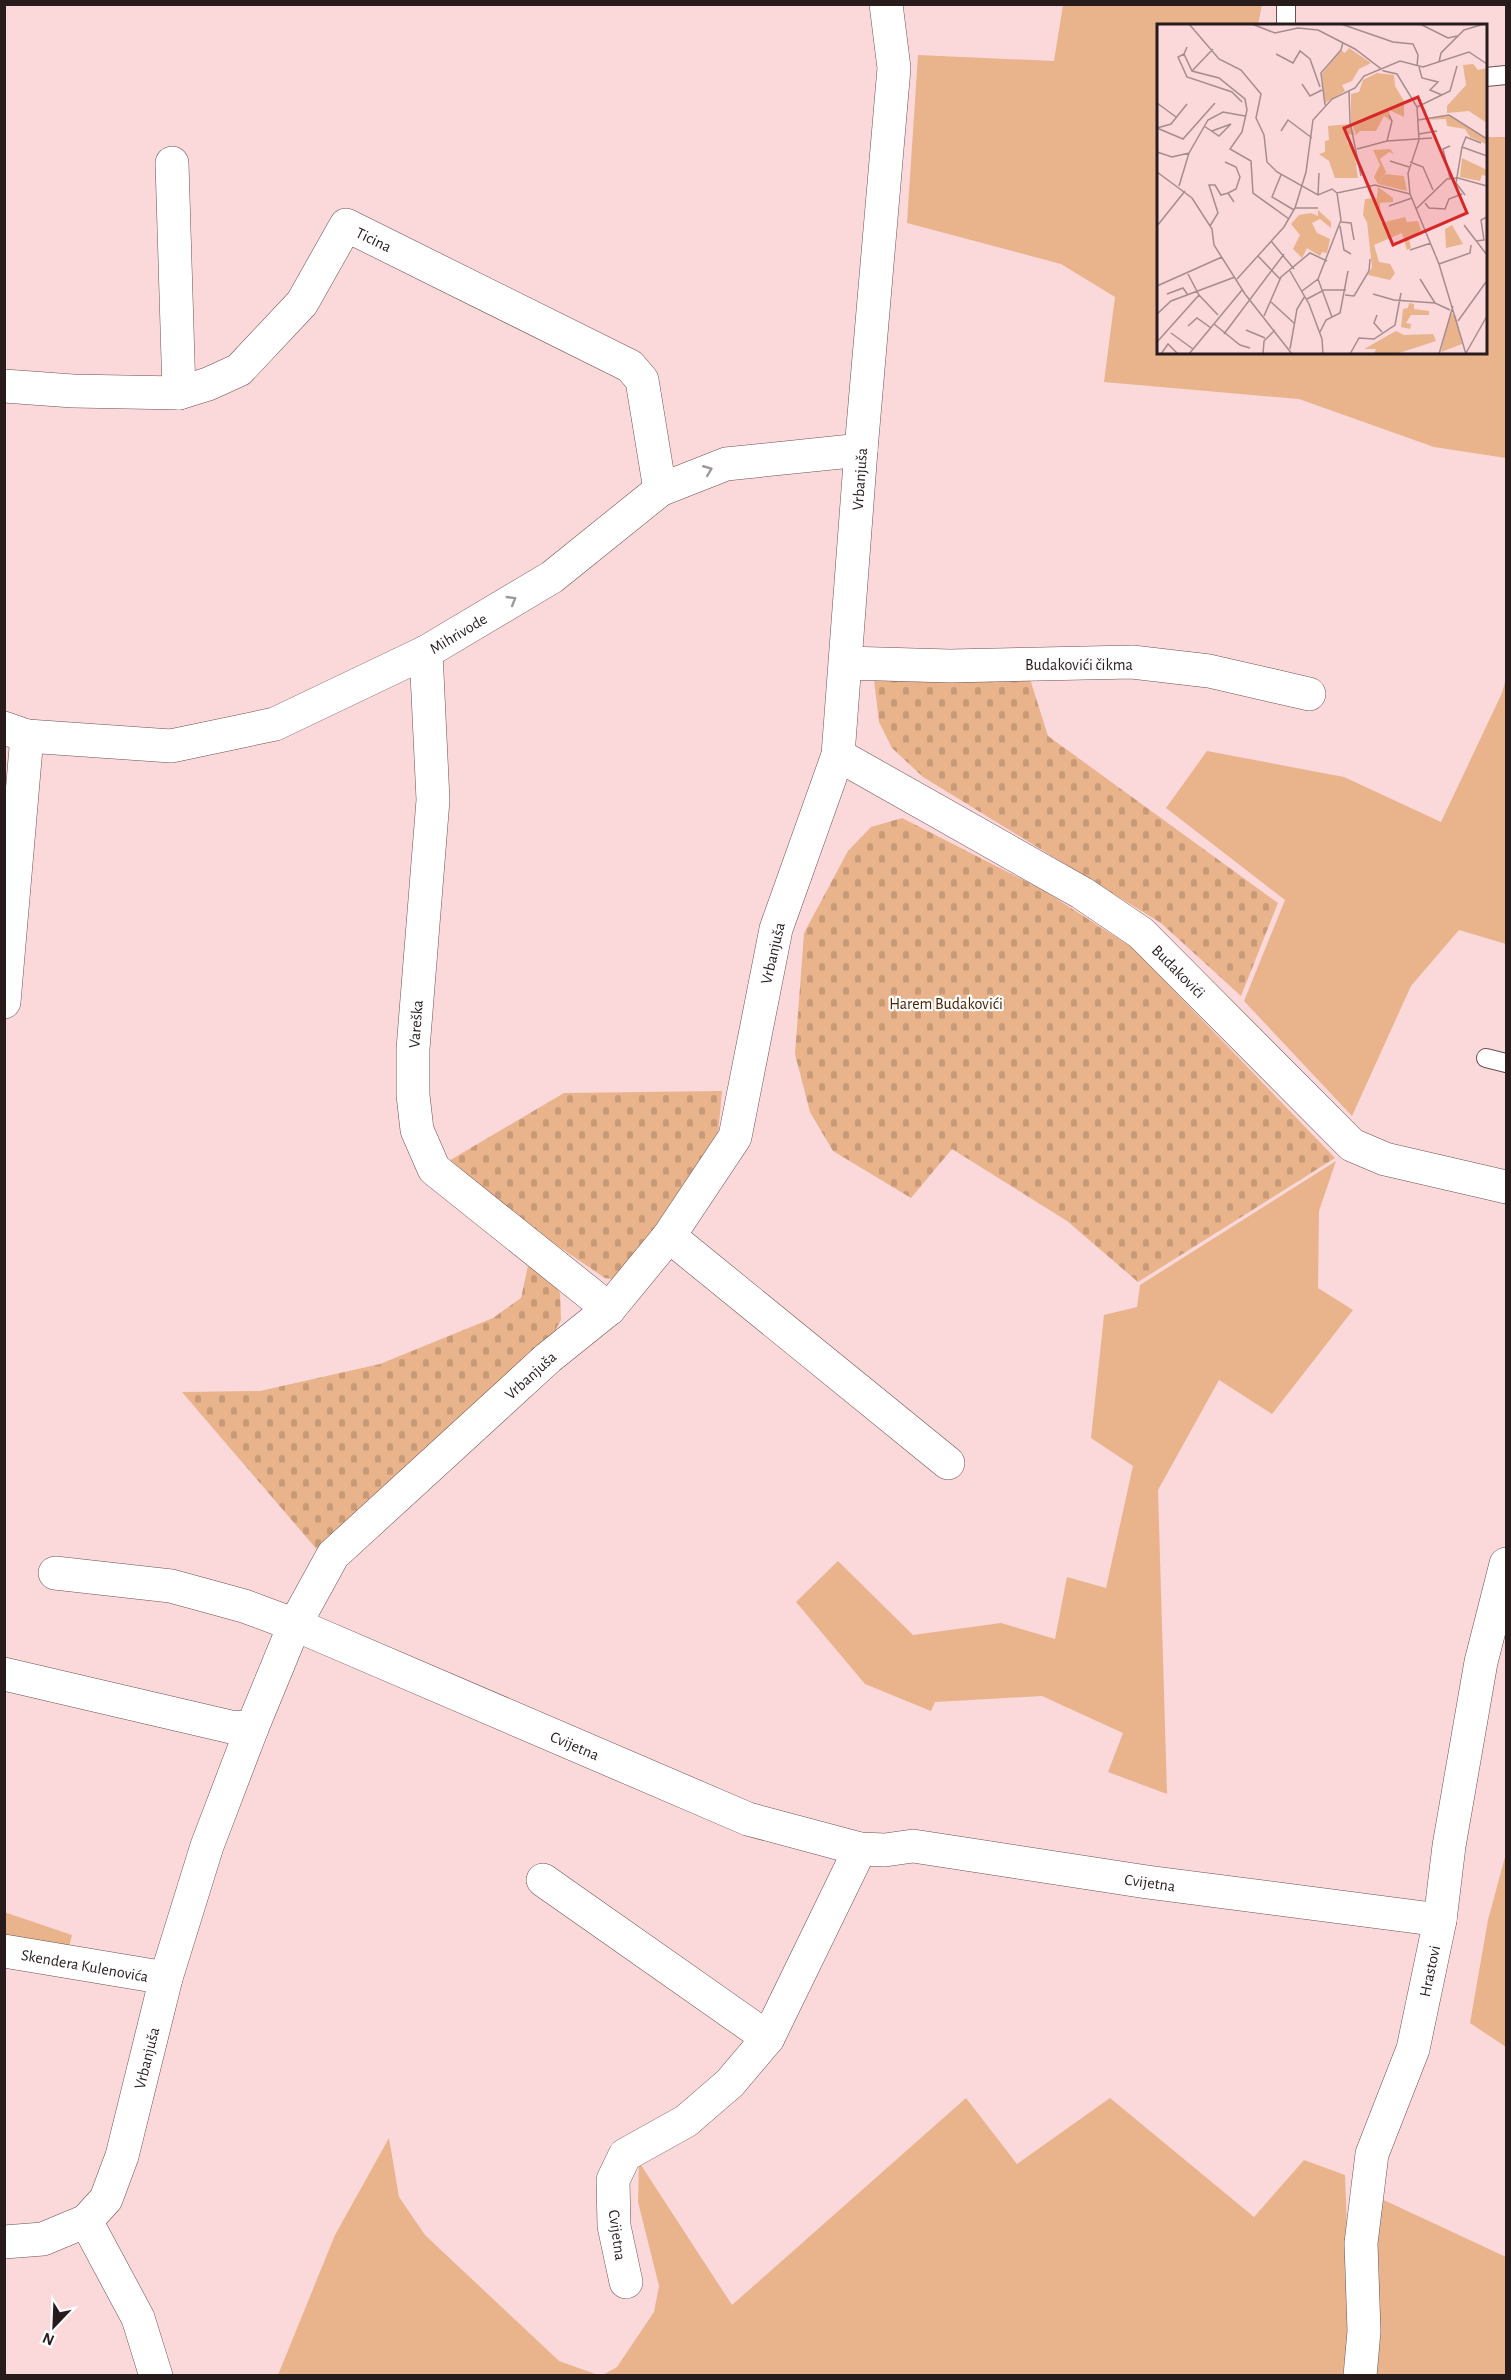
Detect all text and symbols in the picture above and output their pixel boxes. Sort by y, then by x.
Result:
inset map [1157,24,1487,354]
street label: Ticina [353,225,394,255]
street label: Vrbanjuša [850,447,871,511]
one-way arrow [703,465,713,478]
one-way arrow [506,596,516,608]
street label: Mihrivode [427,611,490,657]
street label: Budakovići čikma [1025,657,1133,673]
street label: Vrbanjuša [758,921,789,986]
street label: Budakovići [1149,942,1208,1001]
park label: Harem Budakovići [889,996,1003,1012]
street label: Vareška [406,999,426,1049]
street label: Vrbanjuša [502,1349,560,1403]
street label: Cvijetna [548,1729,601,1764]
street label: Cvijetna [1123,1872,1176,1895]
street label: Hrastovi [1417,1944,1443,1998]
street label: Skendera Kulenovića [20,1947,150,1985]
street label: Vrbanjuša [132,2026,163,2091]
street label: Cvijetna [605,2209,628,2262]
north arrow [24,2296,84,2356]
text: N [40,2329,57,2348]

